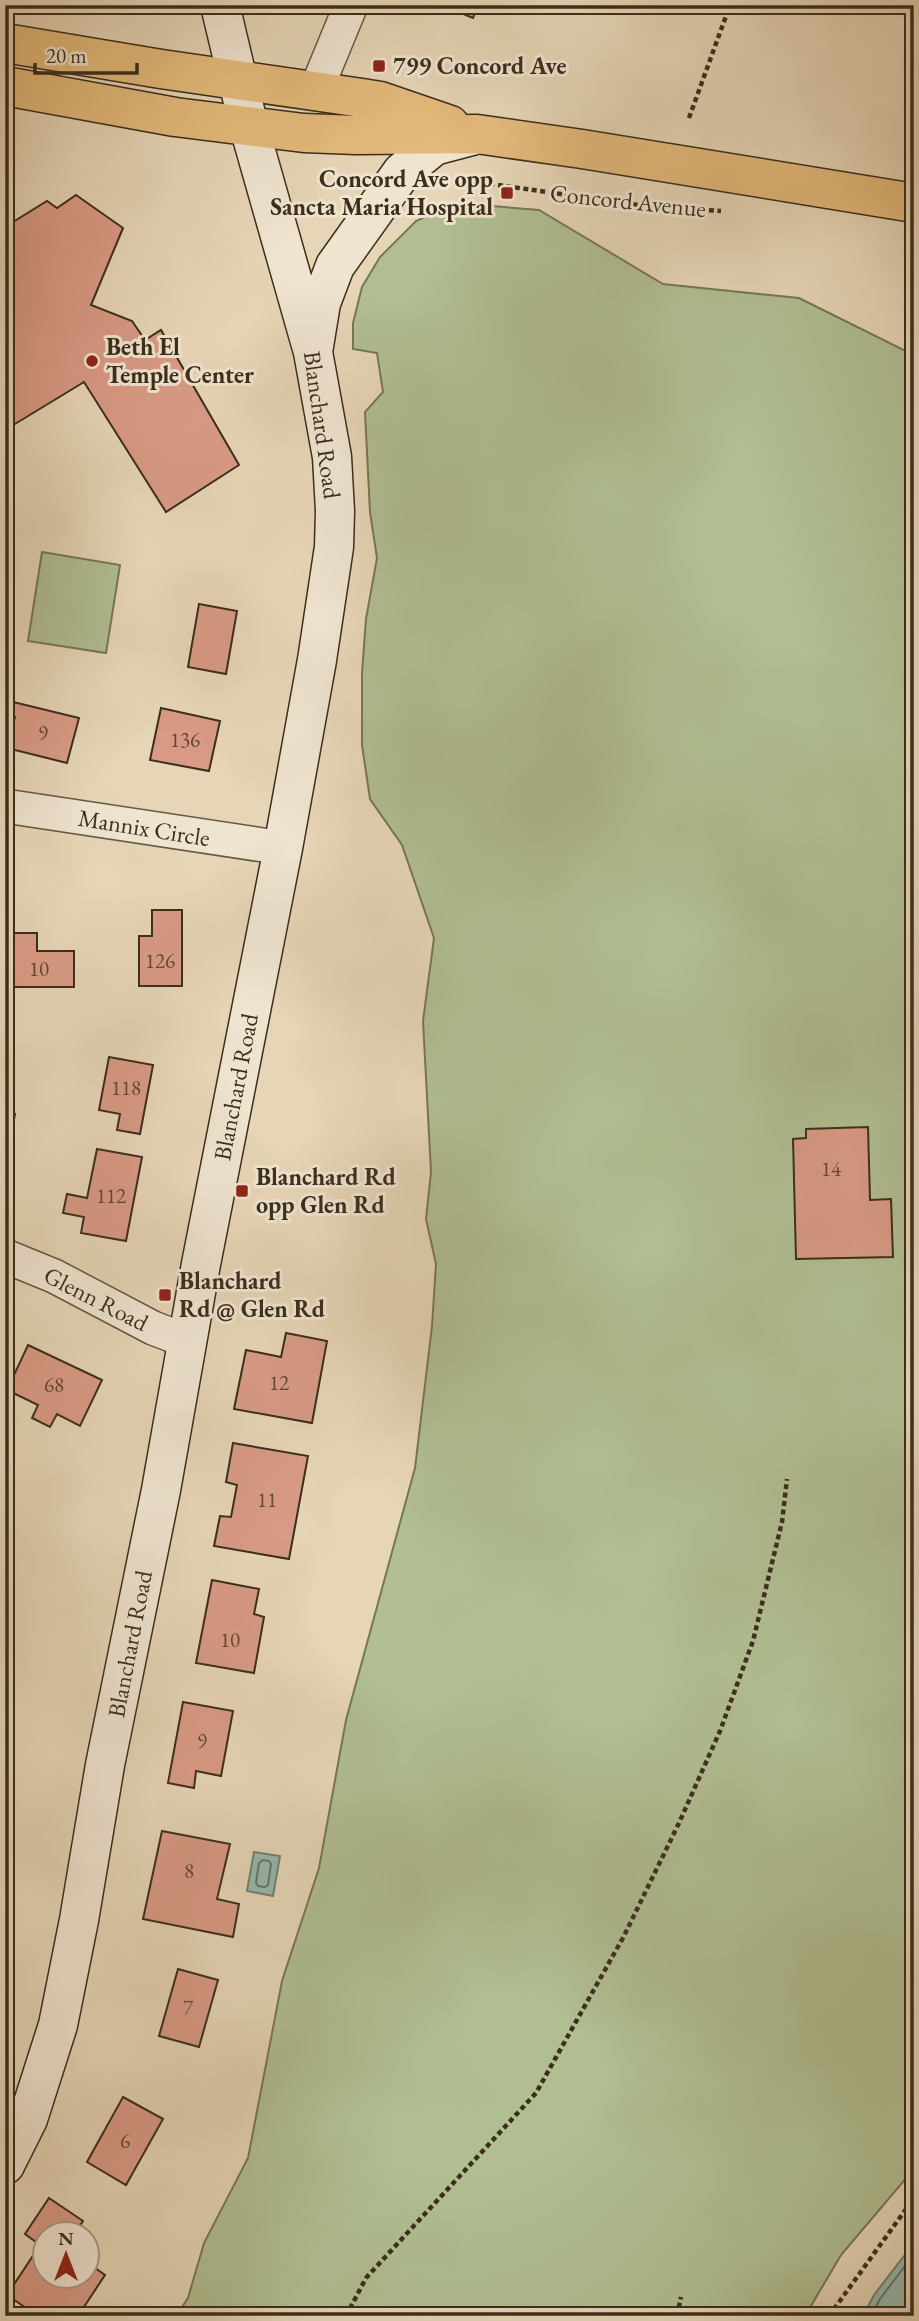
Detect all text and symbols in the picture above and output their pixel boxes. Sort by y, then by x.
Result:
scale bar [35,32,136,76]
text: 20 m [46,42,87,69]
place label: 799 Concord Ave [393,50,567,81]
marker: 799 Concord Ave [371,58,387,74]
place label: Concord Ave opp Sancta Maria Hospital [270,163,493,222]
street label: Concord Avenue [549,177,708,224]
marker: Concord Ave opp Sancta Maria Hospital [499,185,515,201]
place label: Beth El Temple Center [106,331,254,390]
street label: Blanchard Road [297,349,348,502]
marker: Beth El Temple Center [84,353,100,369]
house number: 9 [38,719,48,746]
house number: 136 [170,726,200,753]
street label: Mannix Circle [76,802,212,853]
house number: 126 [145,947,175,974]
house number: 10 [29,955,49,982]
street label: Blanchard Road [206,1010,265,1163]
house number: 118 [111,1074,141,1101]
house number: 14 [821,1155,842,1182]
place label: Blanchard Rd opp Glen Rd [256,1161,396,1220]
house number: 112 [96,1182,126,1209]
marker: Blanchard Rd opp Glen Rd [234,1183,250,1199]
street label: Glenn Road [39,1259,154,1338]
place label: Blanchard Rd @ Glen Rd [179,1265,326,1324]
marker: Blanchard Rd @ Glen Rd [157,1287,173,1303]
house number: 12 [269,1369,289,1396]
house number: 68 [44,1371,64,1398]
house number: 11 [257,1486,277,1513]
street label: Blanchard Road [100,1567,159,1720]
house number: 10 [220,1626,240,1653]
house number: 9 [197,1727,207,1754]
house number: 8 [184,1857,194,1884]
house number: 7 [183,1994,194,2021]
house number: 6 [120,2127,130,2154]
north arrow [32,2220,102,2290]
text: N [58,2226,74,2251]

